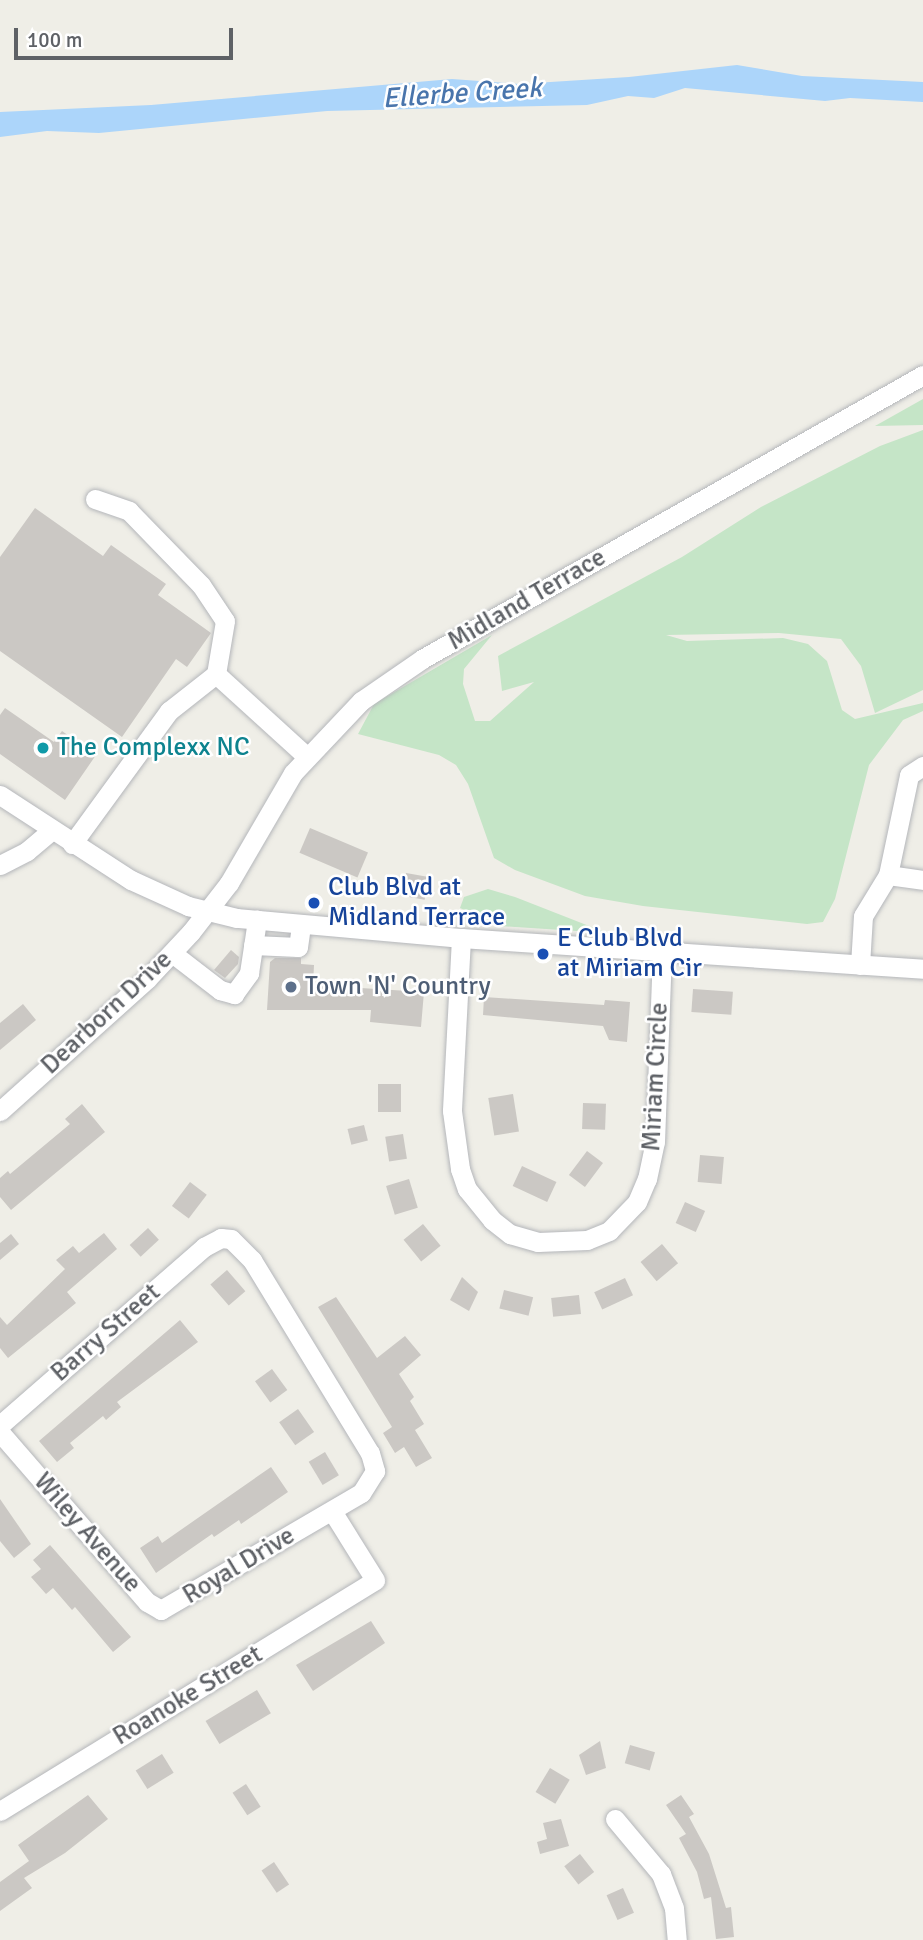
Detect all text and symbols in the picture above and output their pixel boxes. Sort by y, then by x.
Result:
scale bar [18,14,236,58]
text: 100 m [27,27,82,53]
water label: Ellerbe Creek [381,71,543,115]
street label: Midland Terrace [442,542,612,658]
place label: The Complexx NC [57,732,250,764]
marker: The Complexx NC [35,740,51,756]
place label: Club Blvd at Midland Terrace [328,872,505,934]
marker: Club Blvd at Midland Terrace [306,895,322,911]
place label: E Club Blvd at Miriam Cir [557,923,702,984]
street label: Dearborn Drive [35,944,179,1082]
marker: E Club Blvd at Miriam Cir [535,946,551,962]
place label: Town 'N' Country [305,971,491,1003]
marker: Town 'N' Country [283,979,299,995]
street label: Miriam Circle [637,1002,675,1152]
street label: Barry Street [45,1277,167,1389]
street label: Wiley Avenue [27,1467,147,1599]
street label: Royal Drive [177,1520,301,1612]
street label: Roanoke Street [108,1639,268,1753]

